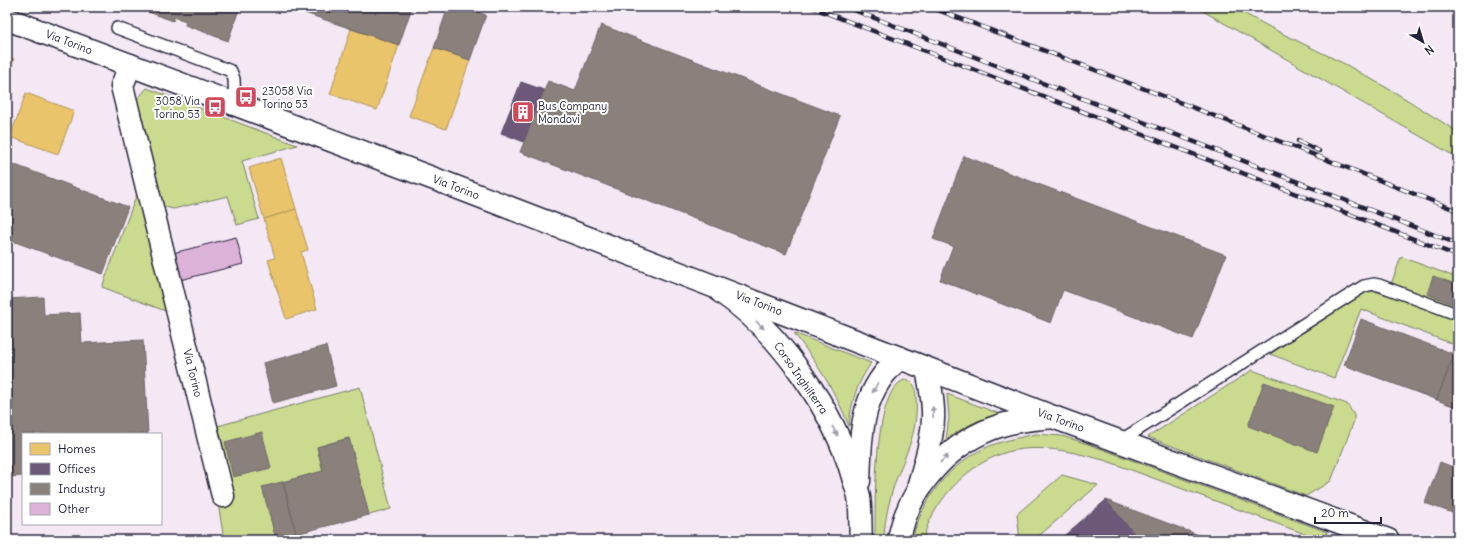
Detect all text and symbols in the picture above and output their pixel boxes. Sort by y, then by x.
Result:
north arrow [1403,22,1443,62]
street label: Via Torino [44,27,94,57]
text: N [1422,42,1436,58]
bus stop icon: 23058 Via Torino 53 [233,84,259,110]
place label: 23058 Via Torino 53 [262,84,312,111]
place label: 3058 Via Torino 53 [154,94,200,121]
bus stop icon: 3058 Via Torino 53 [202,94,228,120]
building icon: Bus Company Mondovì [510,99,536,125]
place label: Bus Company Mondovì [538,99,607,126]
street label: Via Torino [431,172,481,202]
street label: Via Torino [734,288,784,318]
one-way arrow [756,320,765,329]
street label: Corso Inghilterra [771,339,831,417]
street label: Via Torino [180,348,206,398]
one-way arrow [872,382,878,393]
street label: Via Torino [1036,405,1086,435]
one-way arrow [929,406,936,418]
one-way arrow [832,425,839,436]
legend [22,433,162,525]
text: Homes [58,441,96,456]
one-way arrow [940,455,949,464]
text: Offices [58,461,96,476]
text: Industry [58,481,105,496]
scale bar [1315,499,1381,525]
text: Other [58,501,90,516]
text: 20 m [1321,505,1349,520]

